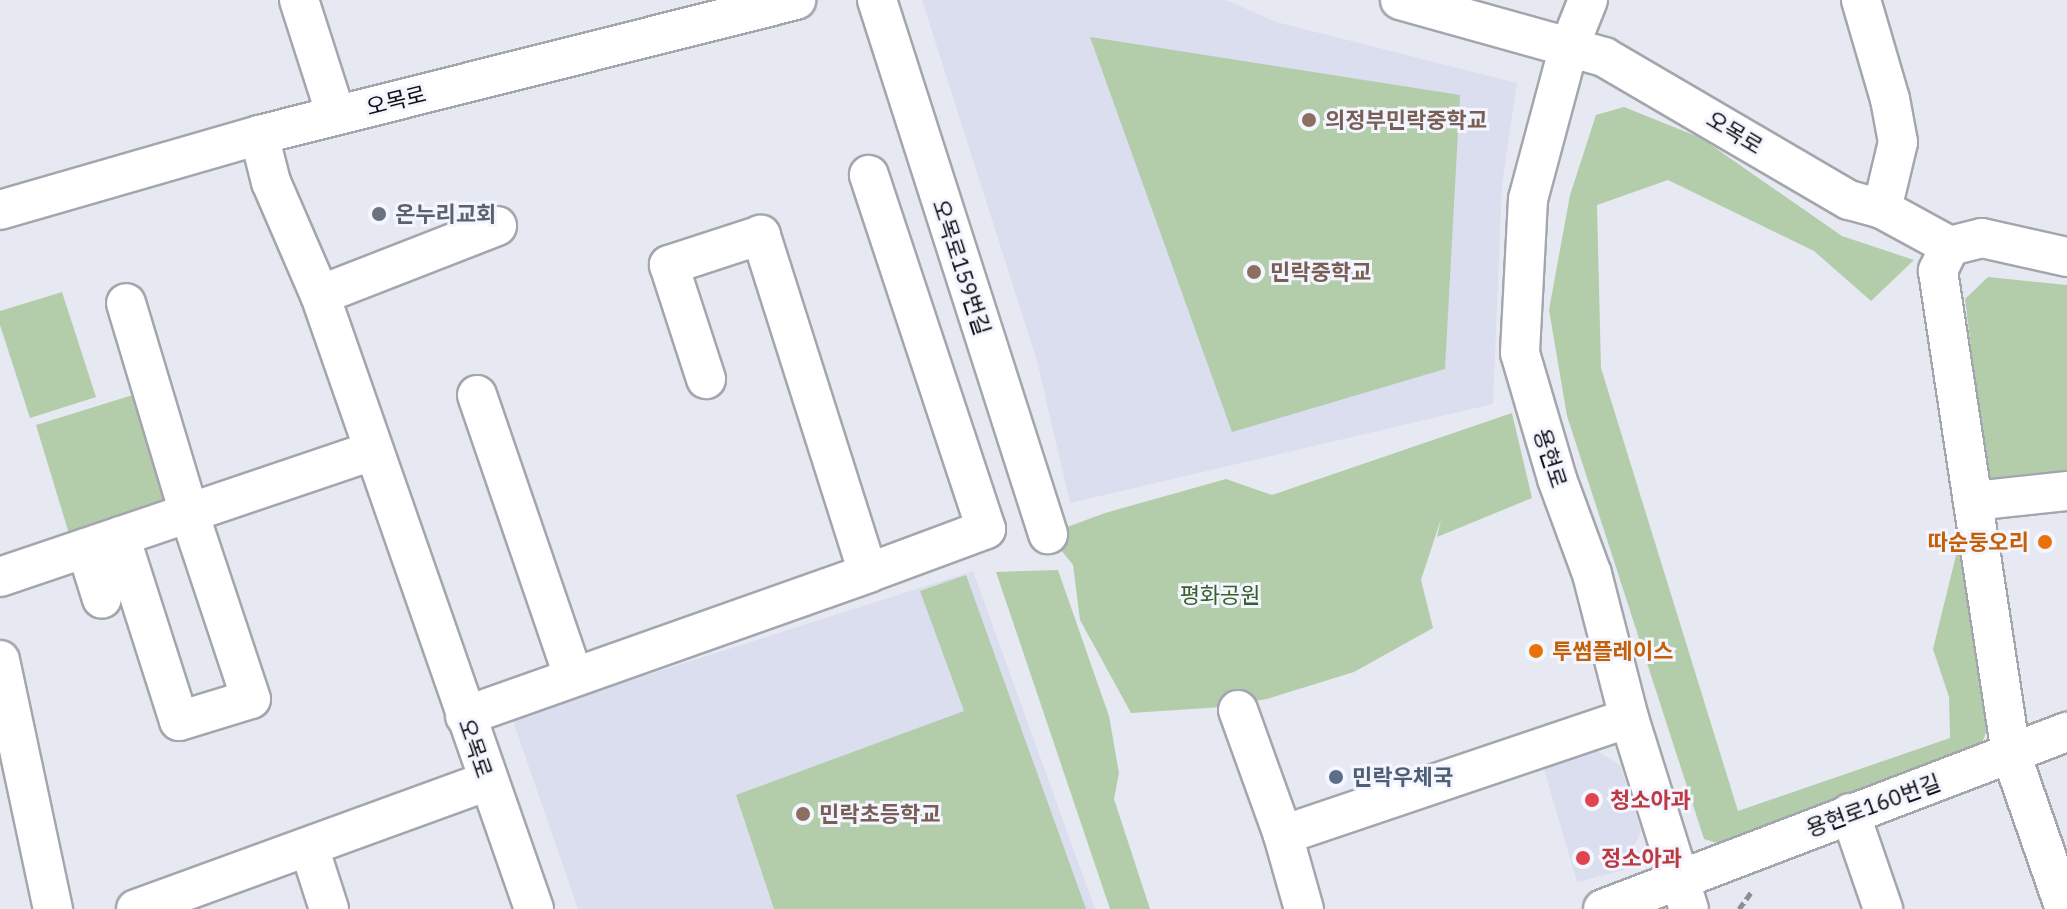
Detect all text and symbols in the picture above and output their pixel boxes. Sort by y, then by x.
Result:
street label: 오목로 [363,80,429,120]
street label: 오목로 [1702,105,1768,159]
place label: 의정부민락중학교 [1325,107,1487,133]
marker: 의정부민락중학교 [1300,111,1318,129]
street label: 오목로159번길 [928,196,996,338]
place label: 온누리교회 [395,201,496,227]
marker: 온누리교회 [370,205,388,223]
place label: 민락중학교 [1270,259,1371,285]
marker: 민락중학교 [1245,263,1263,281]
street label: 용현로 [1529,425,1573,491]
place label: 따순둥오리 [1928,529,2029,555]
marker: 따순둥오리 [2036,533,2054,551]
park label: 평화공원 [1180,582,1260,608]
place label: 투썸플레이스 [1552,638,1673,664]
marker: 투썸플레이스 [1527,642,1545,660]
street label: 오목로 [454,715,498,781]
place label: 민락우체국 [1352,764,1453,790]
marker: 민락우체국 [1327,768,1345,786]
street label: 용현로160번길 [1802,769,1944,841]
place label: 청소아과 [1610,787,1691,813]
marker: 청소아과 [1581,789,1603,811]
place label: 민락초등학교 [819,801,940,827]
marker: 민락초등학교 [794,805,812,823]
place label: 정소아과 [1601,845,1682,871]
marker: 정소아과 [1572,847,1594,869]

